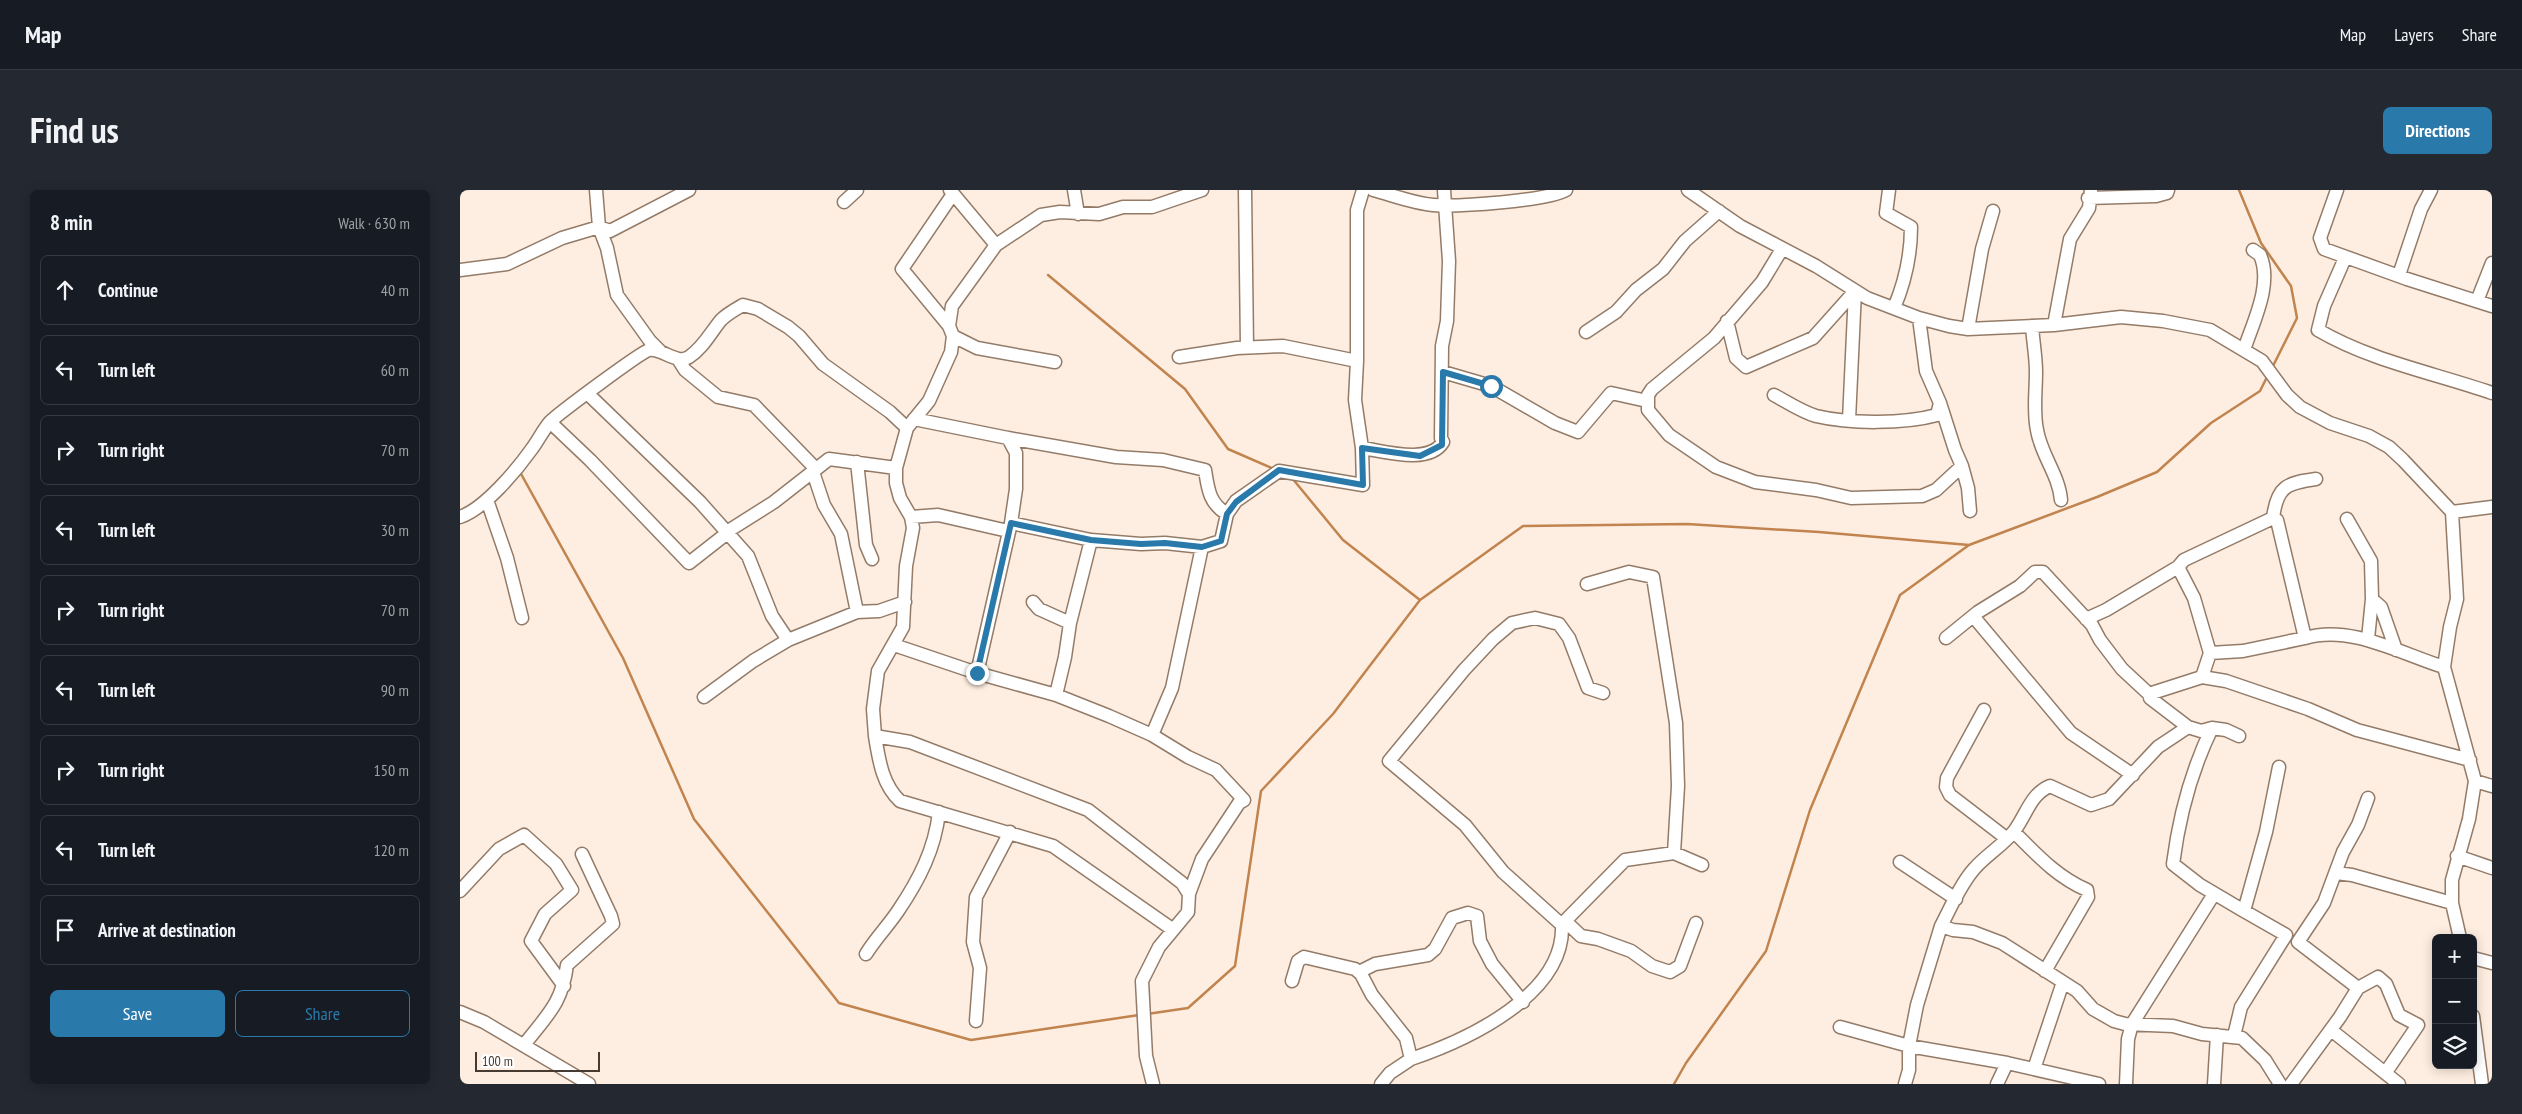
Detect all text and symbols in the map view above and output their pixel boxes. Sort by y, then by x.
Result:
text: Map [25,19,62,50]
text: Map [2340,23,2366,46]
text: Layers [2394,23,2434,46]
text: Share [2462,23,2497,46]
text: Find us [30,107,119,153]
button: Directions [2383,107,2492,154]
text: 8 min [50,209,92,236]
text: Walk · 630 m [338,213,410,233]
icon: ahead [51,276,79,304]
text: Continue [98,278,158,302]
text: 40 m [381,280,409,300]
icon: left [51,356,79,384]
text: Turn left [98,358,155,382]
text: 60 m [381,360,409,380]
route start [1480,375,1503,398]
icon: right [51,436,79,464]
text: Turn right [98,438,164,462]
text: 70 m [381,440,409,460]
icon: left [51,516,79,544]
text: Turn left [98,518,155,542]
text: 30 m [381,520,409,540]
icon: right [51,596,79,624]
text: Turn right [98,598,164,622]
text: 70 m [381,600,409,620]
route end [966,662,989,685]
icon: left [51,676,79,704]
text: Turn left [98,678,155,702]
text: 90 m [381,680,409,700]
icon: right [51,756,79,784]
text: Turn right [98,758,164,782]
text: 150 m [374,760,409,780]
icon: left [51,836,79,864]
text: Turn left [98,838,155,862]
text: 120 m [374,840,409,860]
icon: arrive [51,916,79,944]
text: Arrive at destination [98,918,236,942]
map controls [2432,934,2477,1069]
button: + [2432,934,2477,979]
button: − [2432,979,2477,1024]
button: Save [50,990,225,1037]
button: Share [235,990,410,1037]
button: layers [2432,1024,2477,1069]
scale bar [475,1049,600,1072]
text: 100 m [482,1052,513,1070]

